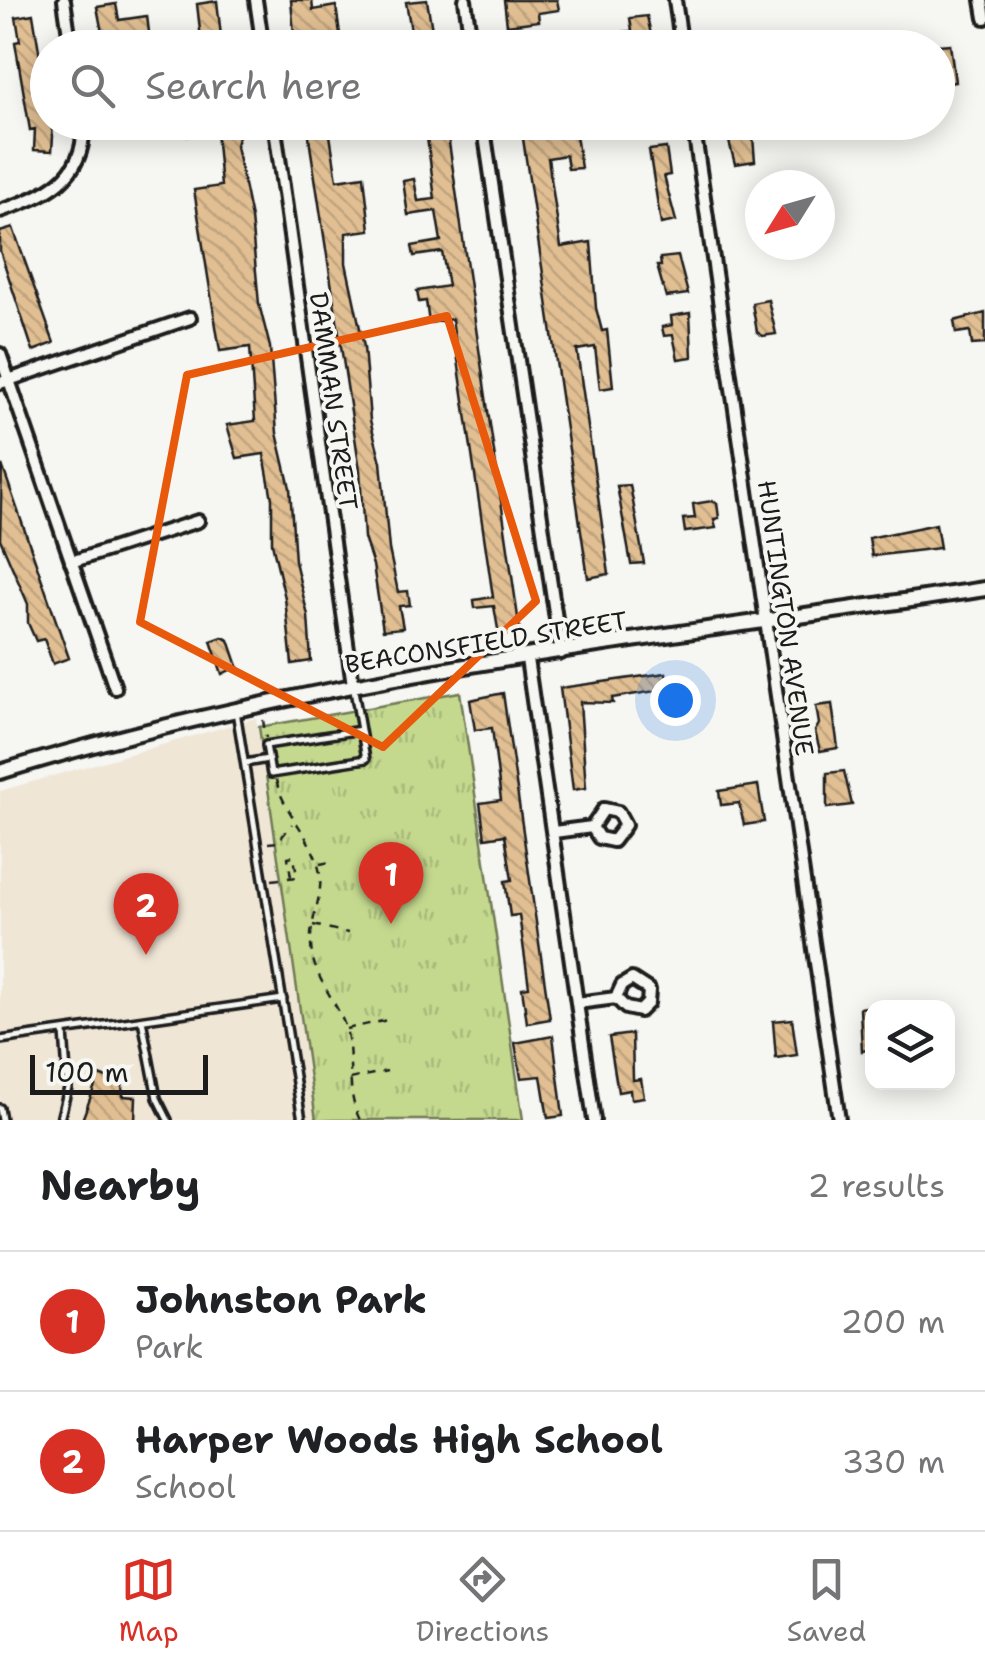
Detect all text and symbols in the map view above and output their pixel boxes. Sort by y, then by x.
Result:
search box [30,30,955,140]
icon: search [65,58,120,113]
text: Search here [145,60,362,111]
north arrow [745,170,835,260]
street label: DAMMAN STREET [302,290,366,512]
street label: HUNTINGTON AVENUE [750,478,822,758]
street label: BEACONSFIELD STREET [343,603,629,681]
your location [650,675,701,726]
pin: 1 [358,842,424,924]
pin: 2 [114,872,178,955]
map controls [865,1000,955,1090]
button: layers [865,1000,955,1090]
scale bar [30,1050,208,1094]
text: 100 m [45,1053,129,1091]
text: Nearby [40,1157,200,1213]
text: 2 results [808,1164,945,1207]
text: Johnston Park [135,1274,427,1325]
text: 1 [65,1300,80,1343]
text: 200 m [841,1300,945,1343]
text: Park [135,1325,204,1368]
text: Harper Woods High School [135,1414,663,1465]
text: 2 [61,1440,84,1483]
text: 330 m [842,1440,945,1483]
text: School [135,1465,236,1508]
tab: Map [119,1552,179,1650]
tab: Directions [416,1552,549,1650]
tab: Saved [787,1552,866,1650]

